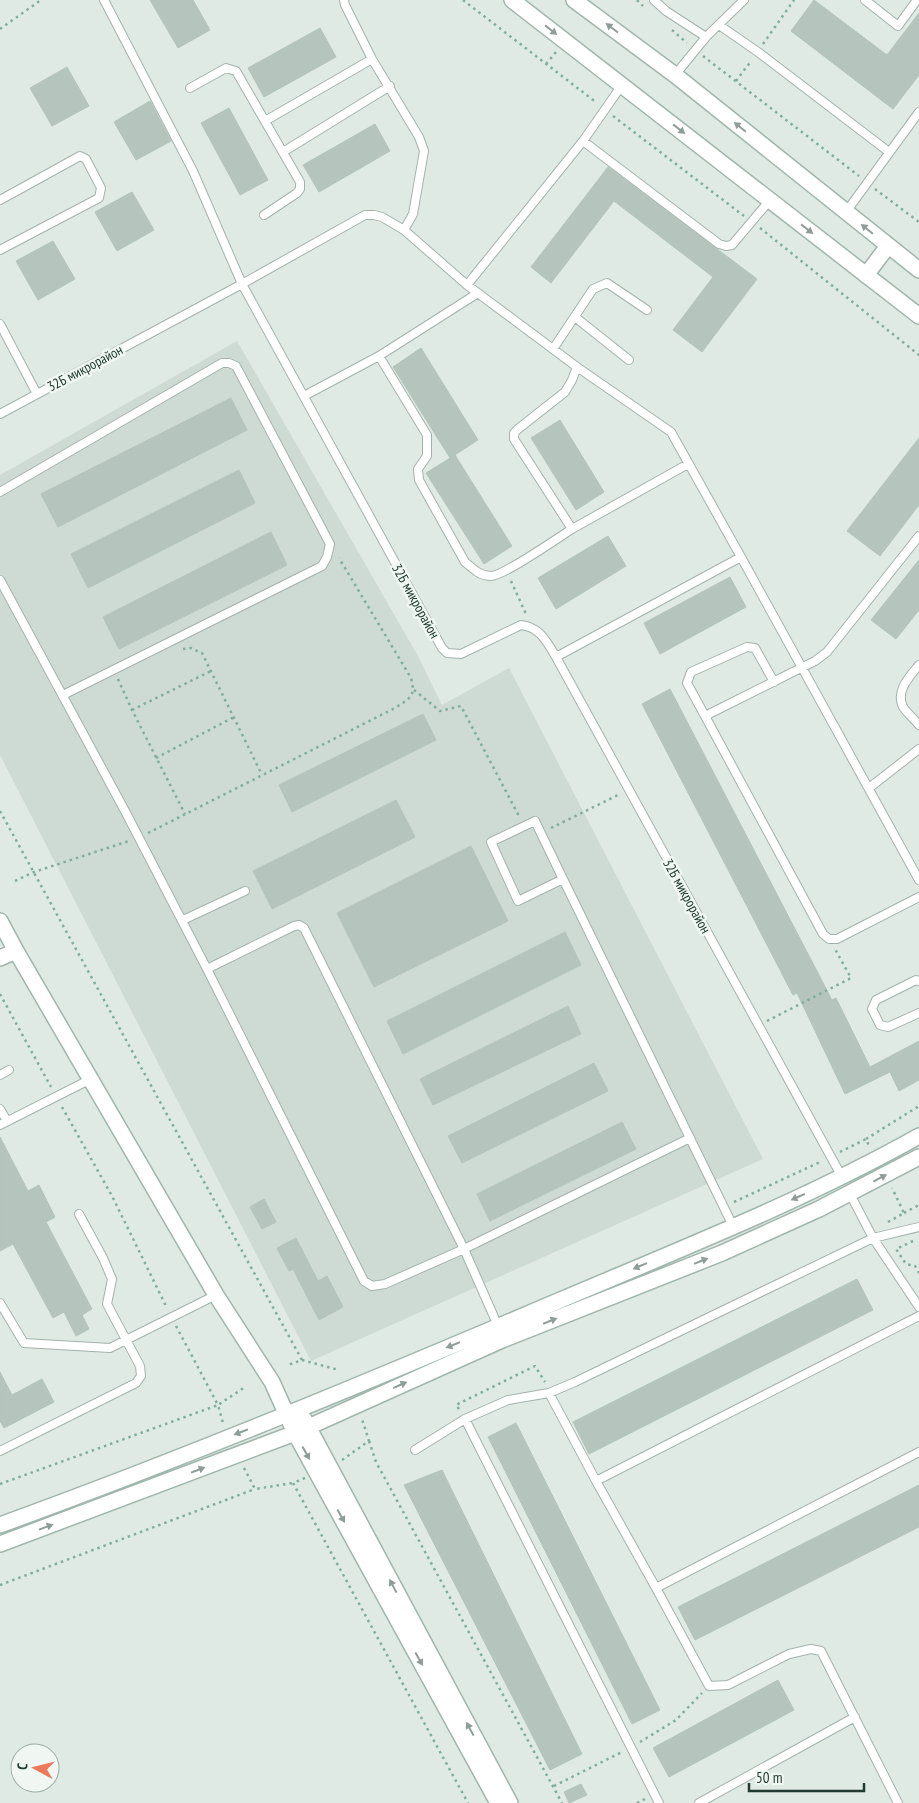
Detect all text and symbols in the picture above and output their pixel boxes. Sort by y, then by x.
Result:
one-way arrow [605,23,619,33]
one-way arrow [544,24,557,35]
one-way arrow [734,122,747,133]
one-way arrow [672,124,685,135]
one-way arrow [861,223,874,234]
one-way arrow [801,224,814,235]
street label: 32Б микрорайон [44,341,126,395]
street label: 32Б микрорайон [388,560,444,642]
street label: 32Б микрорайон [659,855,715,937]
one-way arrow [873,1174,887,1182]
one-way arrow [791,1194,805,1202]
one-way arrow [694,1257,708,1265]
one-way arrow [632,1262,647,1270]
one-way arrow [543,1317,558,1325]
one-way arrow [446,1341,460,1349]
one-way arrow [393,1381,407,1389]
one-way arrow [234,1429,248,1437]
one-way arrow [302,1447,311,1460]
one-way arrow [191,1466,206,1474]
one-way arrow [337,1509,345,1524]
one-way arrow [39,1523,54,1531]
one-way arrow [389,1579,398,1593]
one-way arrow [415,1652,423,1666]
one-way arrow [466,1722,474,1736]
north arrow [10,1743,60,1793]
scale bar [749,1760,864,1792]
text: С [13,1762,31,1771]
text: 50 m [756,1768,782,1787]

